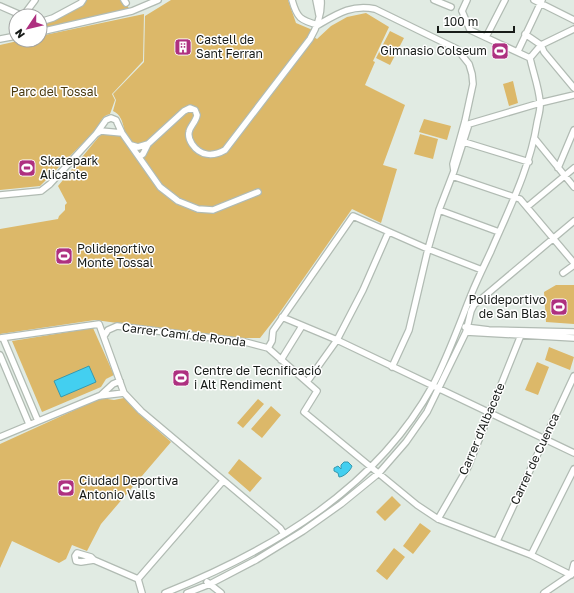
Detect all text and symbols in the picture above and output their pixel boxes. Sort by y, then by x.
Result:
north arrow [8,8,48,48]
scale bar [438,8,514,34]
text: 100 m [444,14,478,29]
text: N [12,27,27,41]
place label: Castell de Sant Ferran [196,32,263,61]
building icon: Castell de Sant Ferran [173,37,193,57]
sports icon: Gimnasio Colseum [490,41,510,61]
place label: Gimnasio Colseum [380,43,487,58]
park label: Parc del Tossal [11,84,98,99]
place label: Skatepark Alicante [40,153,99,182]
sports icon: Skatepark Alicante [17,158,37,178]
place label: Polideportivo Monte Tossal [77,241,155,270]
sports icon: Polideportivo Monte Tossal [54,246,74,266]
place label: Polideportivo de San Blas [468,292,546,321]
sports icon: Polideportivo de San Blas [549,297,569,317]
street label: Carrer Camí de Ronda [121,319,247,350]
place label: Centre de Tecnificació i Alt Rendiment [194,363,321,392]
sports icon: Centre de Tecnificació i Alt Rendiment [171,368,191,388]
street label: Carrer d'Albacete [455,380,508,477]
street label: Carrer de Cuenca [507,411,562,507]
place label: Ciudad Deportiva Antonio Valls [79,473,178,502]
sports icon: Ciudad Deportiva Antonio Valls [56,478,76,498]

